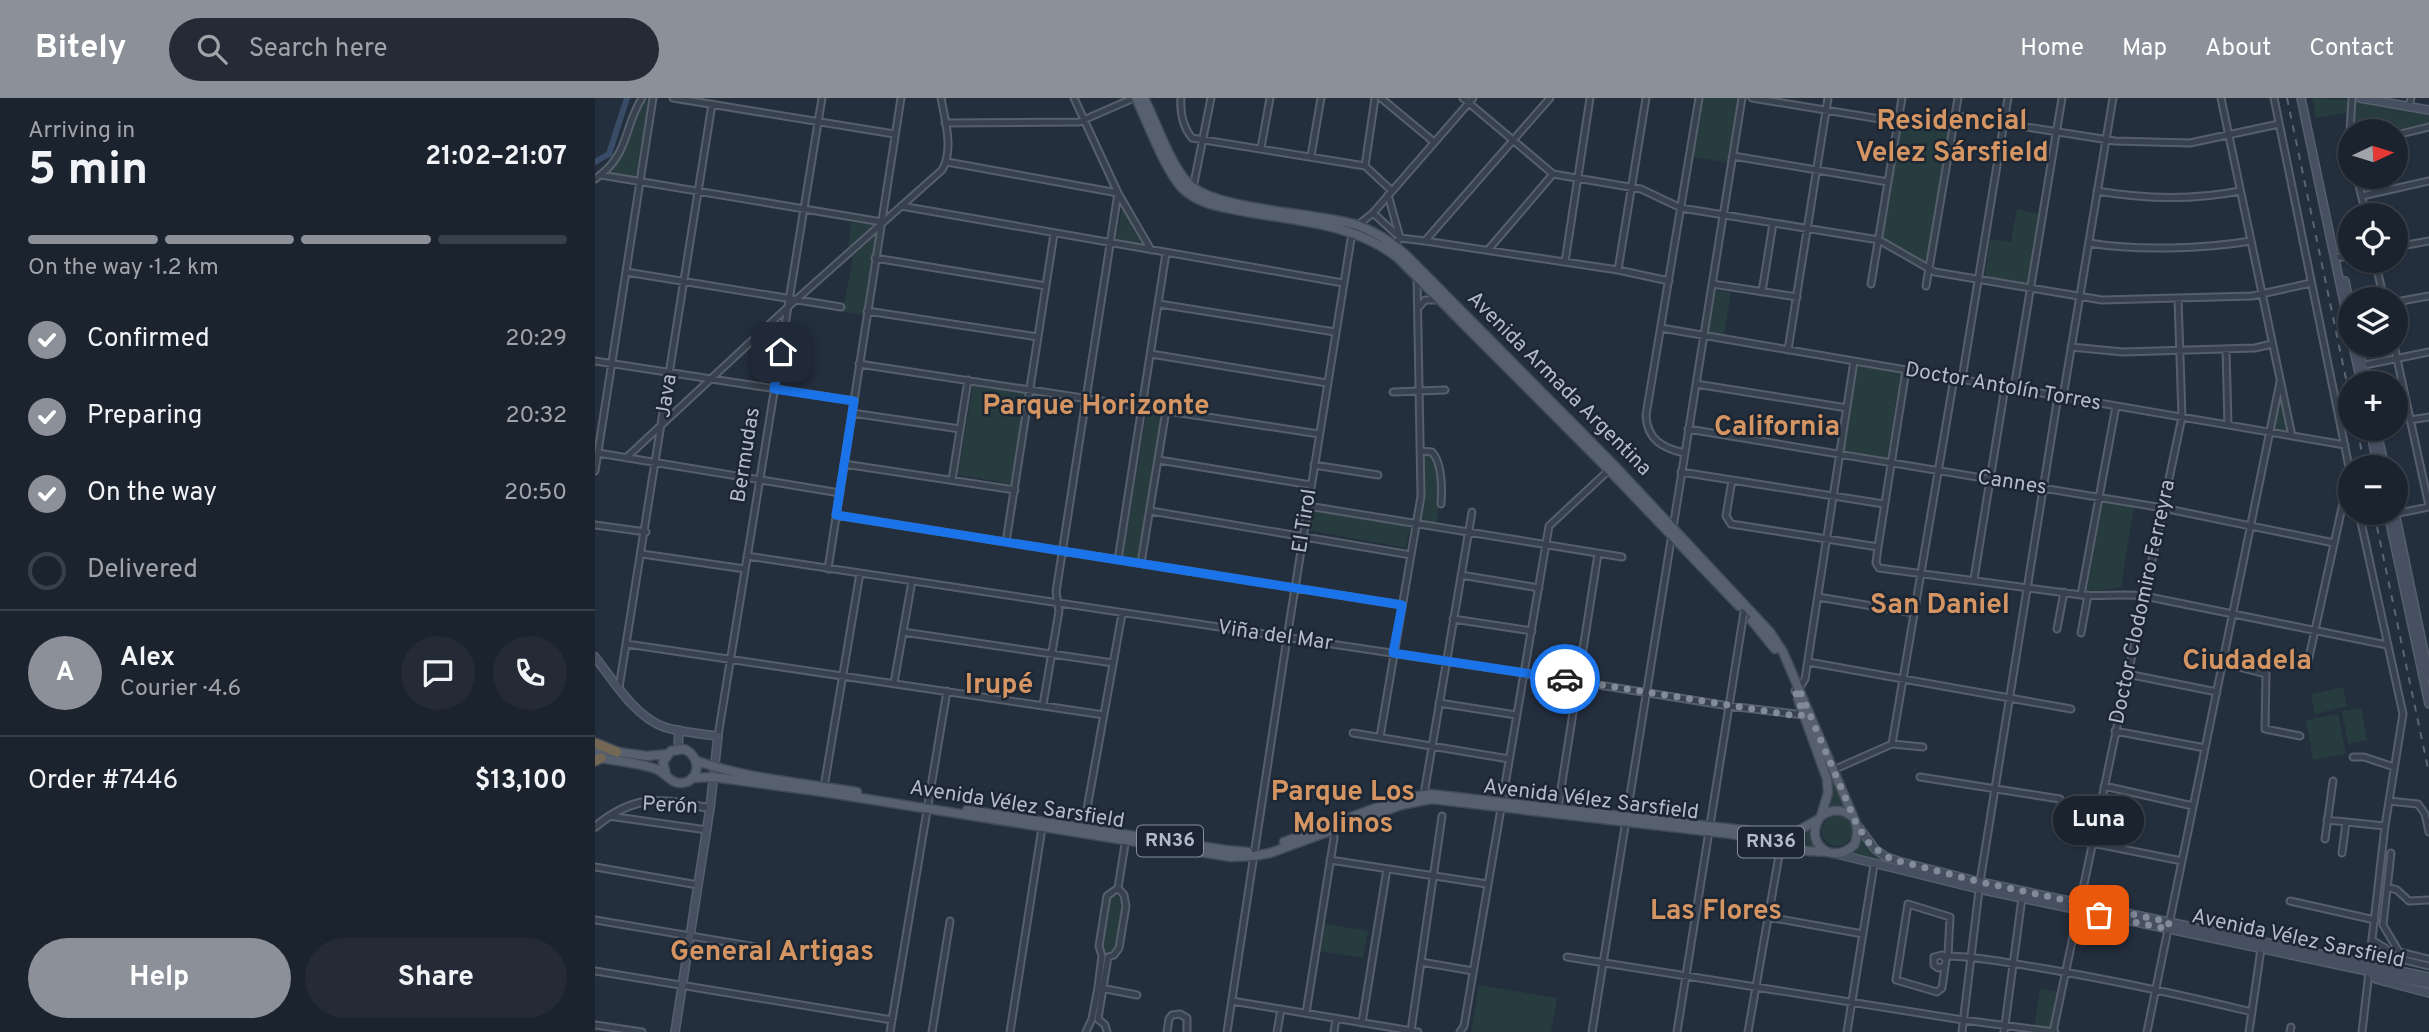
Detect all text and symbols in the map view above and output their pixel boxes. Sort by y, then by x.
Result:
search box [169,18,659,81]
text: Bitely [35,28,127,70]
icon: search [193,30,231,68]
text: Search here [249,33,388,66]
text: Home [2020,34,2084,64]
text: Map [2122,34,2167,64]
text: About [2205,34,2271,64]
text: Contact [2309,34,2394,64]
district label: Residencial Velez Sársfield [1855,104,2049,172]
text: Arriving in [28,117,135,146]
north arrow [2338,119,2408,189]
map controls [2338,119,2408,525]
text: 21:02–21:07 [425,141,567,174]
text: 5 min [28,142,148,201]
button: locate [2338,203,2408,273]
text: On the way · 1.2 km [28,254,219,283]
street label: Avenida Armada Argentina [1461,286,1657,482]
button: layers [2338,287,2408,357]
icon: check [28,321,66,359]
pin [751,322,811,382]
text: Confirmed [87,323,210,356]
text: 20:29 [505,325,567,354]
icon: home [762,333,800,371]
street label: Doctor Antolín Torres [1903,356,2103,418]
button: + [2338,371,2408,441]
street label: Java [650,372,684,420]
district label: Parque Horizonte [982,389,1210,425]
icon: check [28,398,66,436]
text: Preparing [87,400,202,433]
text: 20:32 [506,402,567,431]
street label: Bermudas [725,406,767,504]
district label: California [1714,410,1840,446]
button: − [2338,455,2408,525]
street label: Cannes [1975,464,2049,502]
icon: check [28,475,66,513]
text: On the way [87,477,217,510]
street label: Doctor Clodomiro Ferreyra [2104,477,2182,727]
text: 20:50 [504,479,567,508]
street label: El Tirol [1287,487,1323,555]
text: Delivered [87,554,198,587]
district label: San Daniel [1870,588,2010,624]
street label: Viña del Mar [1216,615,1334,657]
button: chat [401,636,475,710]
button: phone [493,636,567,710]
text: Alex [120,642,175,675]
courier [1530,644,1600,714]
district label: Ciudadela [2182,644,2312,680]
text: A [56,657,74,690]
icon: car [1546,660,1584,698]
district label: Irupé [965,668,1033,704]
text: Courier · 4.6 [120,675,241,704]
text: Order #7446 [28,765,178,798]
text: $13,100 [475,765,567,798]
street label: Avenida Vélez Sarsfield [1482,773,1700,827]
street label: Avenida Vélez Sarsfield [908,775,1126,835]
district label: Parque Los Molinos [1271,775,1415,843]
street label: Perón [641,791,699,821]
callout: Luna [2053,796,2145,845]
text: Luna [2072,806,2125,835]
road number: RN36 [1137,826,1203,856]
road number: RN36 [1738,827,1804,858]
pin [2069,885,2129,945]
district label: Las Flores [1650,894,1782,930]
icon: bag [2080,896,2118,934]
street label: Avenida Vélez Sarsfield [2189,903,2407,975]
district label: General Artigas [670,935,874,971]
button: Help [28,938,291,1018]
button: Share [305,938,567,1018]

